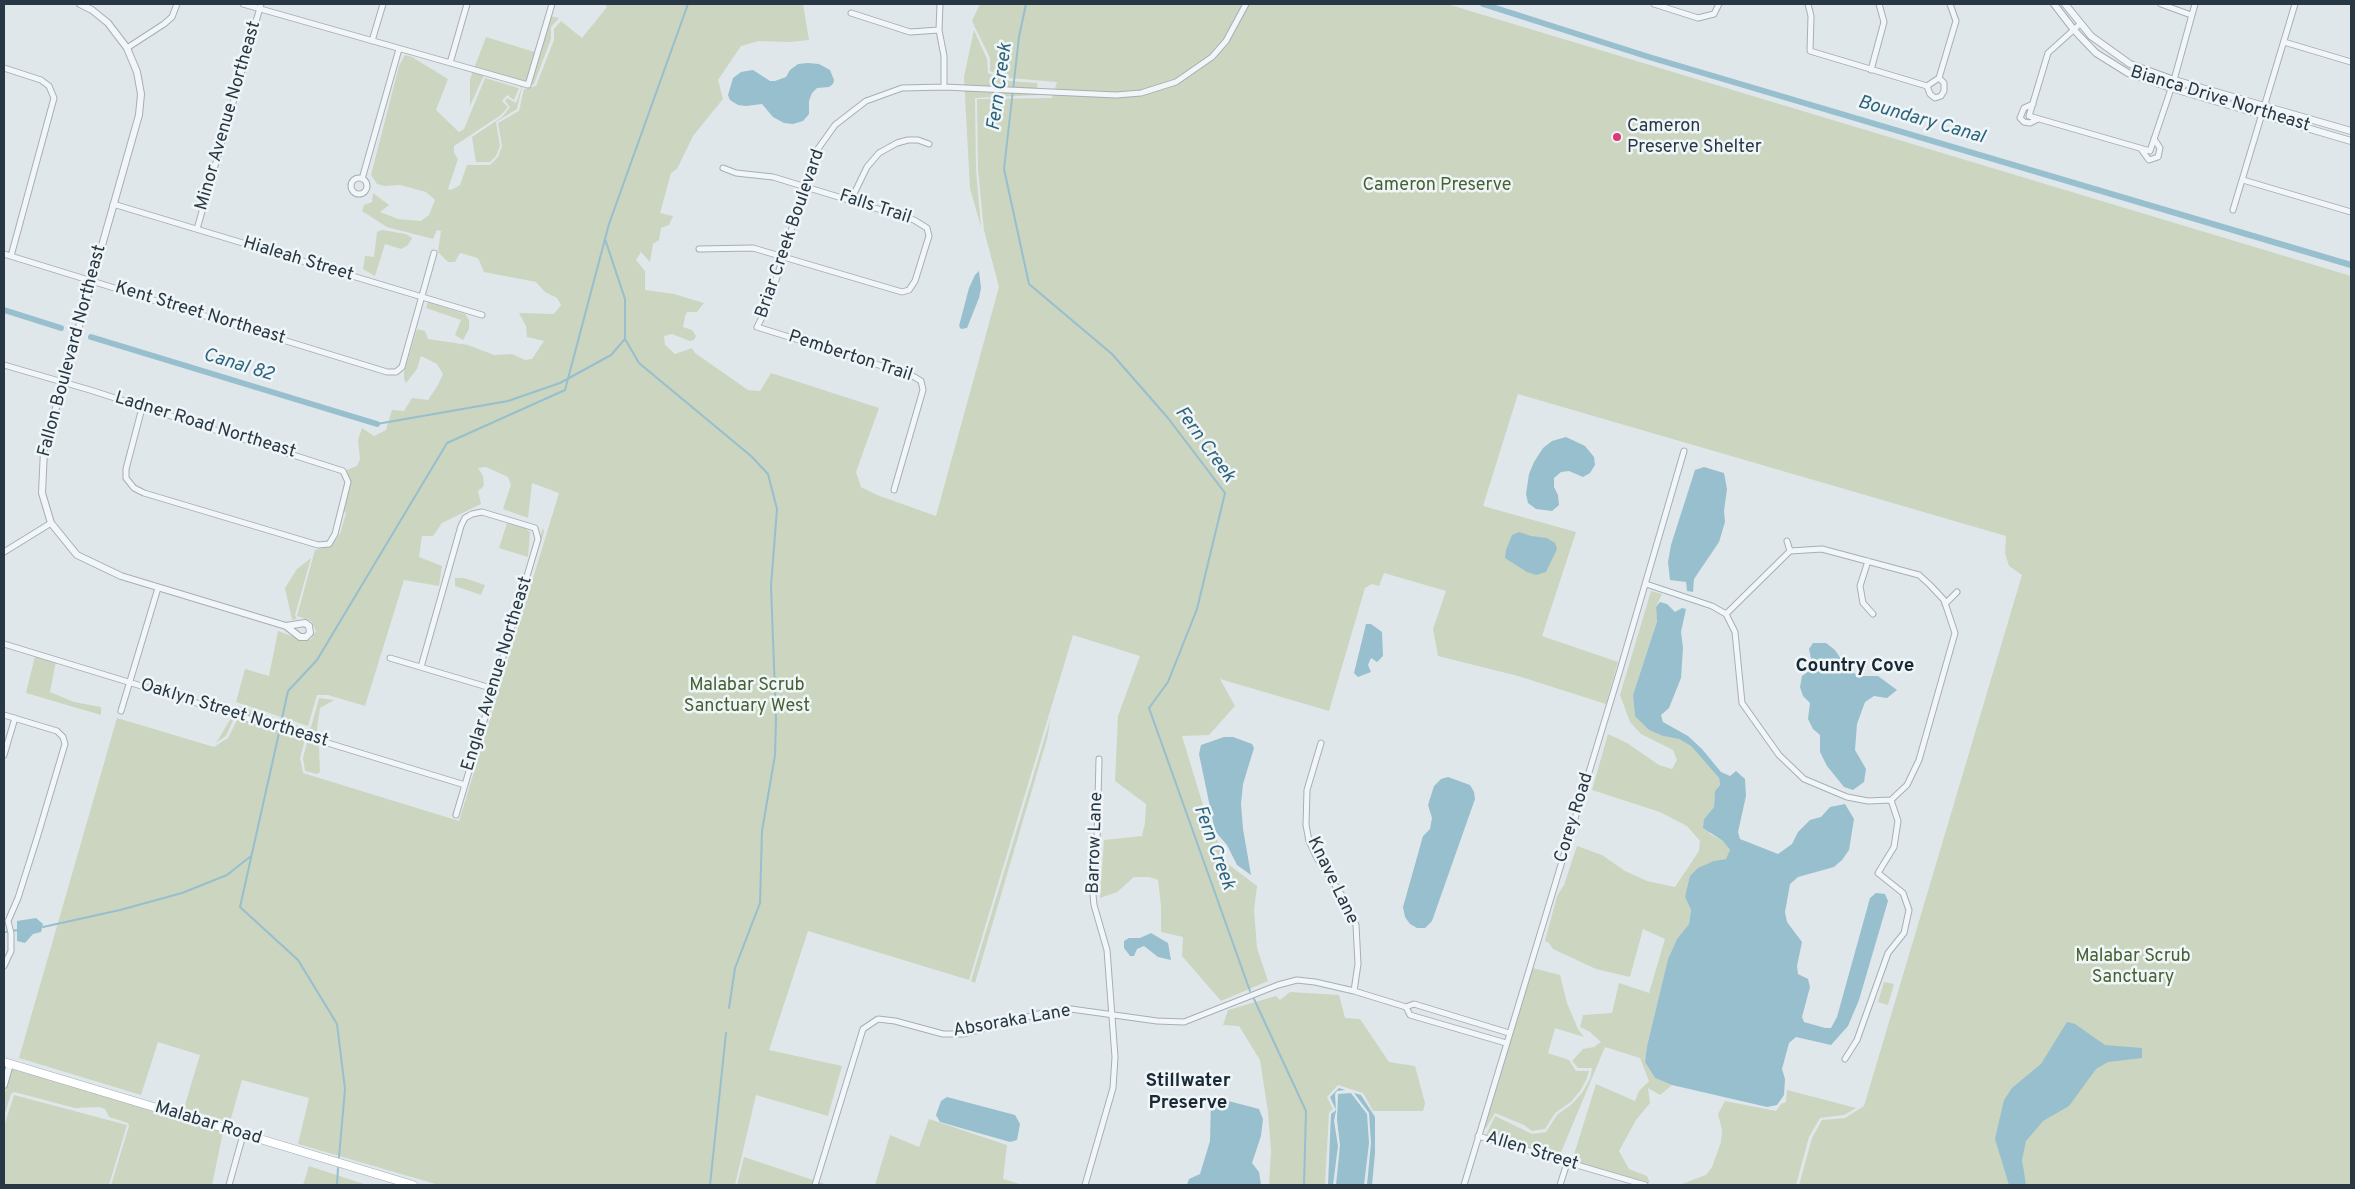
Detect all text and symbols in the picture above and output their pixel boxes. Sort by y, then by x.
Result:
street label: Minor Avenue Northeast [192,19,266,213]
water label: Fern Creek [984,42,1018,132]
street label: Bianca Drive Northeast [2127,62,2313,138]
water label: Boundary Canal [1855,92,1987,150]
place label: Cameron Preserve Shelter [1627,116,1762,158]
marker: Cameron Preserve Shelter [1611,131,1623,143]
street label: Briar Creek Boulevard [752,147,830,321]
park label: Cameron Preserve [1362,175,1512,197]
street label: Falls Trail [836,186,914,230]
street label: Hialeah Street [240,233,356,287]
street label: Fallon Boulevard Northeast [34,243,112,459]
street label: Kent Street Northeast [112,278,288,350]
street label: Pemberton Trail [785,327,915,387]
water label: Canal 82 [200,345,276,387]
street label: Ladner Road Northeast [112,388,298,464]
water label: Fern Creek [1169,403,1239,487]
street label: Englar Avenue Northeast [458,574,538,774]
district label: Country Cove [1796,656,1914,678]
street label: Oaklyn Street Northeast [137,675,331,753]
park label: Malabar Scrub Sanctuary West [684,675,810,718]
street label: Corey Road [1551,770,1599,866]
street label: Barrow Lane [1083,792,1109,894]
water label: Fern Creek [1187,803,1239,893]
street label: Knave Lane [1302,834,1362,928]
park label: Malabar Scrub Sanctuary [2075,946,2191,989]
street label: Absoraka Lane [951,1001,1073,1043]
district label: Stillwater Preserve [1145,1071,1231,1115]
street label: Malabar Road [152,1098,264,1150]
street label: Allen Street [1483,1128,1581,1176]

